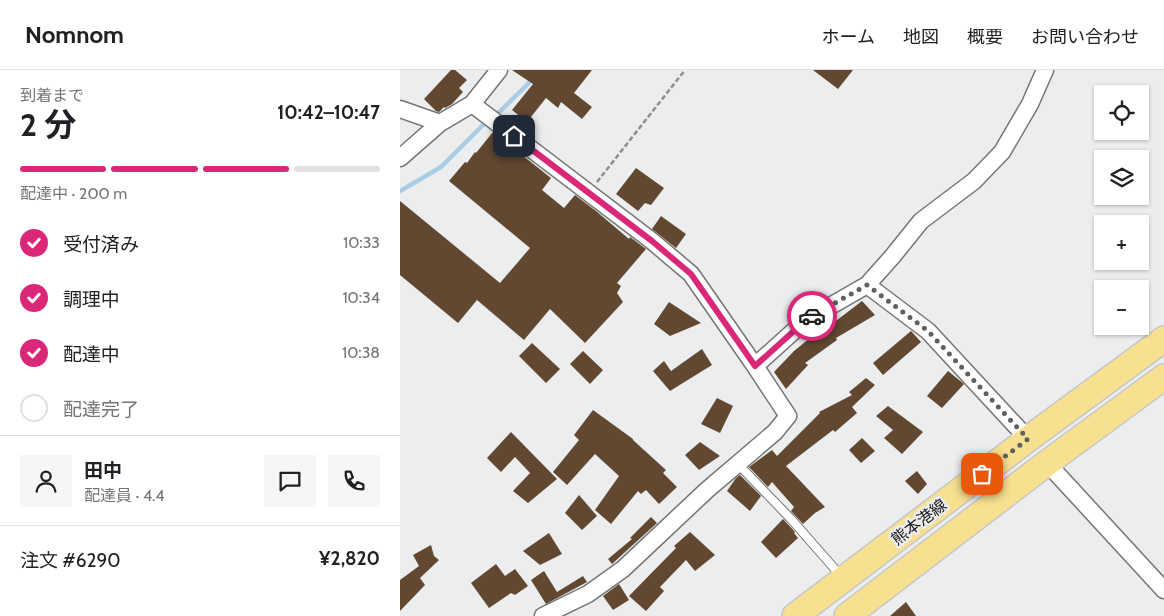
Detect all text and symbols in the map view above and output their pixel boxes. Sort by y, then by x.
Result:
text: Nomnom [25,20,124,49]
text: ホーム [822,26,875,48]
text: 地図 [903,26,939,48]
text: 概要 [967,26,1003,48]
text: お問い合わせ [1031,26,1139,48]
map controls [1094,85,1149,335]
button: locate [1094,85,1149,140]
text: 到着まで [20,86,84,105]
text: 10:42–10:47 [277,101,380,124]
text: 2 分 [20,105,76,144]
pin [493,115,535,157]
icon: home [500,122,528,150]
button: layers [1094,150,1149,205]
text: 配達中 · 200 m [20,184,127,203]
button: + [1094,215,1149,270]
icon: check [20,229,48,257]
text: 受付済み [63,233,139,256]
text: 10:33 [343,233,380,252]
button: − [1094,280,1149,335]
icon: check [20,284,48,312]
text: 調理中 [63,288,120,311]
text: 10:34 [342,288,380,307]
courier [787,291,837,341]
icon: car [798,302,826,330]
icon: check [20,339,48,367]
text: 配達中 [63,343,120,366]
text: 10:38 [342,343,380,362]
text: 配達完了 [63,398,139,421]
pin [961,453,1003,495]
button: person [20,455,72,507]
button: chat [264,455,316,507]
button: phone [328,455,380,507]
text: 田中 [84,459,122,482]
icon: bag [968,460,996,488]
text: 配達員 · 4.4 [84,486,165,505]
street label: 熊本港線 [888,495,950,549]
text: ¥2,820 [319,547,380,570]
text: 注文 #6290 [20,549,120,572]

